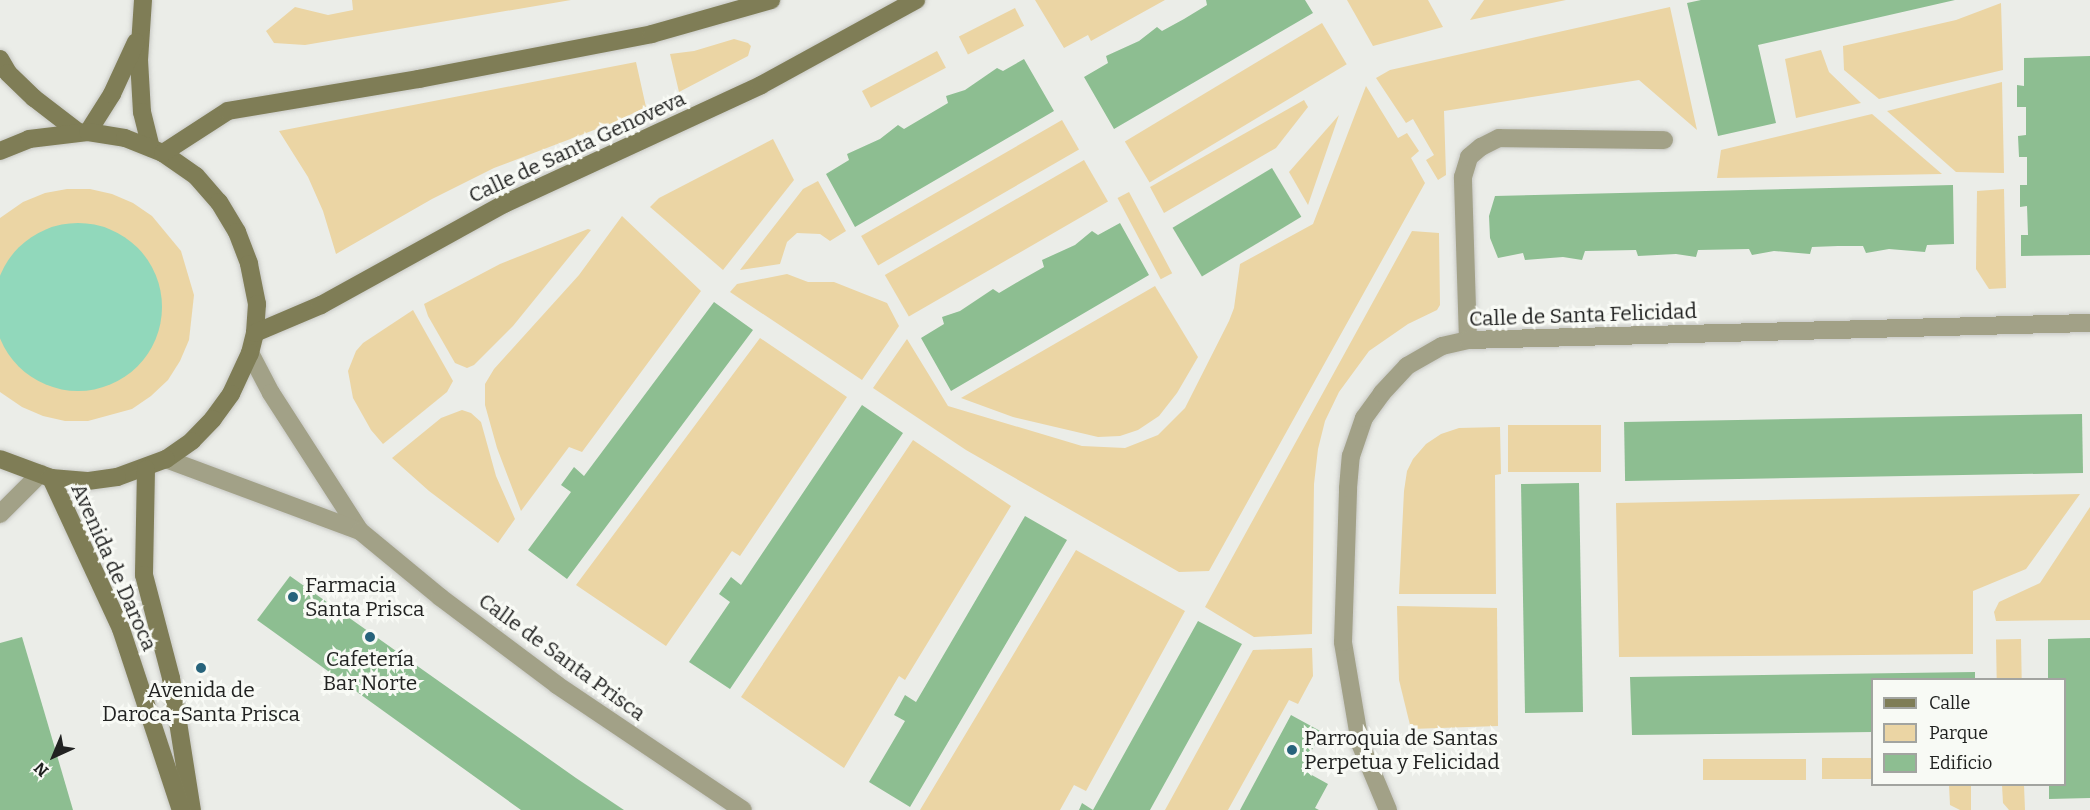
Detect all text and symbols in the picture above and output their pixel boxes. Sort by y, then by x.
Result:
street label: Calle de Santa Genoveva [465,86,689,208]
street label: Calle de Santa Felicidad [1469,298,1697,332]
street label: Avenida de Daroca [66,479,162,655]
place label: Farmacia Santa Prisca [305,572,424,622]
street label: Calle de Santa Prisca [474,588,650,726]
marker: Farmacia Santa Prisca [286,590,300,604]
marker: Cafetería Bar Norte [363,630,377,644]
place label: Cafetería Bar Norte [323,646,417,696]
marker: Avenida de Daroca-Santa Prisca [194,661,208,675]
place label: Avenida de Daroca-Santa Prisca [102,677,300,727]
legend [1871,678,2066,786]
text: Calle [1929,692,1970,714]
text: Parque [1929,722,1988,744]
place label: Parroquia de Santas Perpetua y Felicidad [1304,725,1500,775]
north arrow [24,726,84,786]
marker: Parroquia de Santas Perpetua y Felicidad [1285,743,1299,757]
text: Edificio [1929,752,1992,774]
text: N [30,758,52,780]

